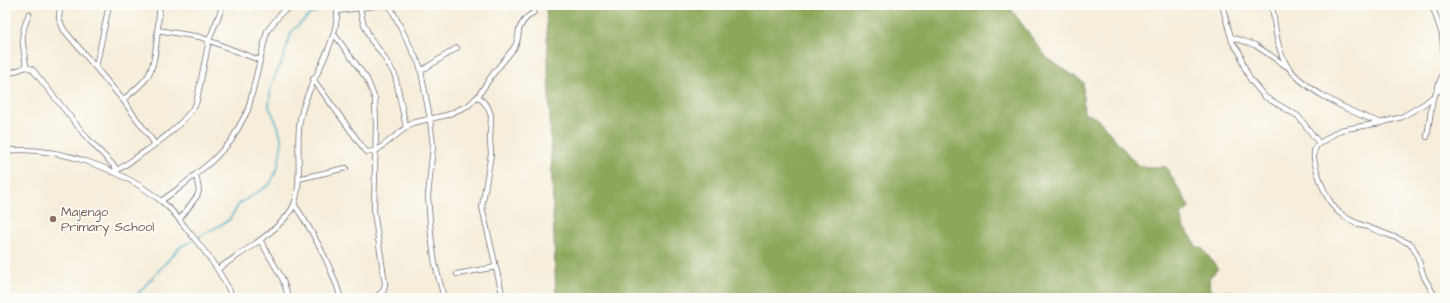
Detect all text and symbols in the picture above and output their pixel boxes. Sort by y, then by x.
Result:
place label: Majengo Primary School [61,203,154,237]
marker: Majengo Primary School [48,214,58,224]

